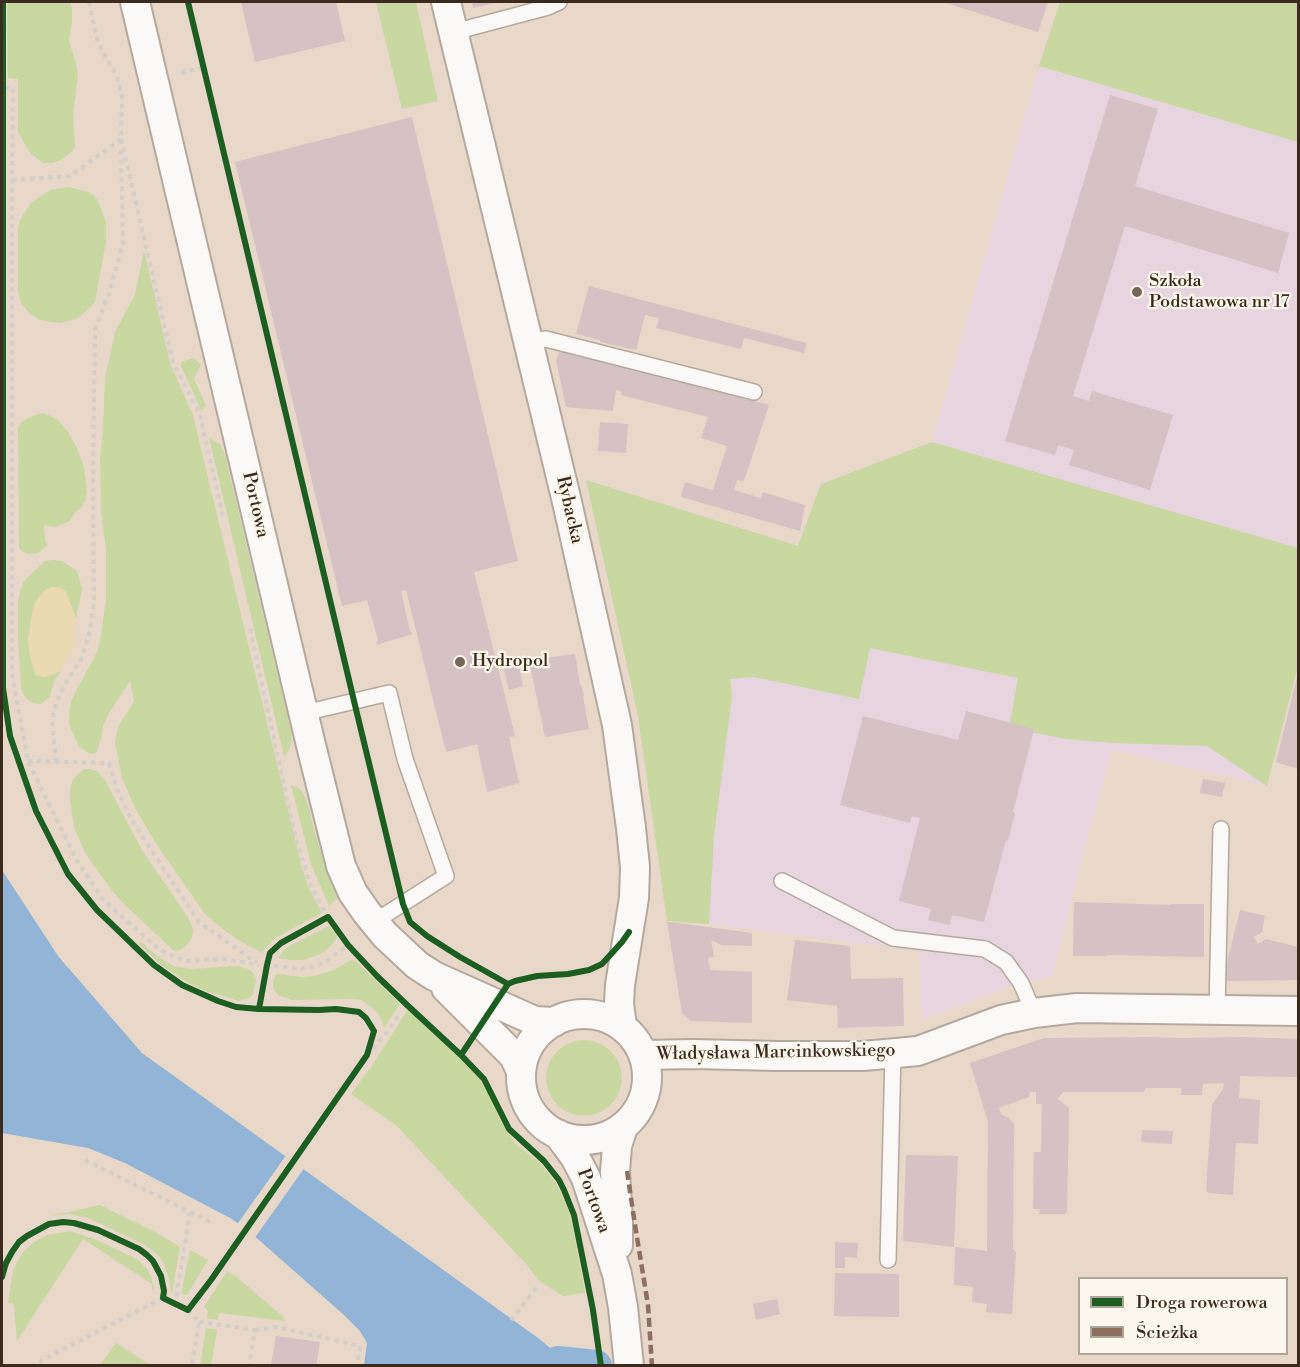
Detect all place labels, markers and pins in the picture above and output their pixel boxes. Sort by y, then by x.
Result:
place label: Szkoła Podstawowa nr 17 [1149,271,1290,314]
marker: Szkoła Podstawowa nr 17 [1130,285,1144,299]
place label: Hydropol [472,651,548,673]
marker: Hydropol [453,655,467,669]

